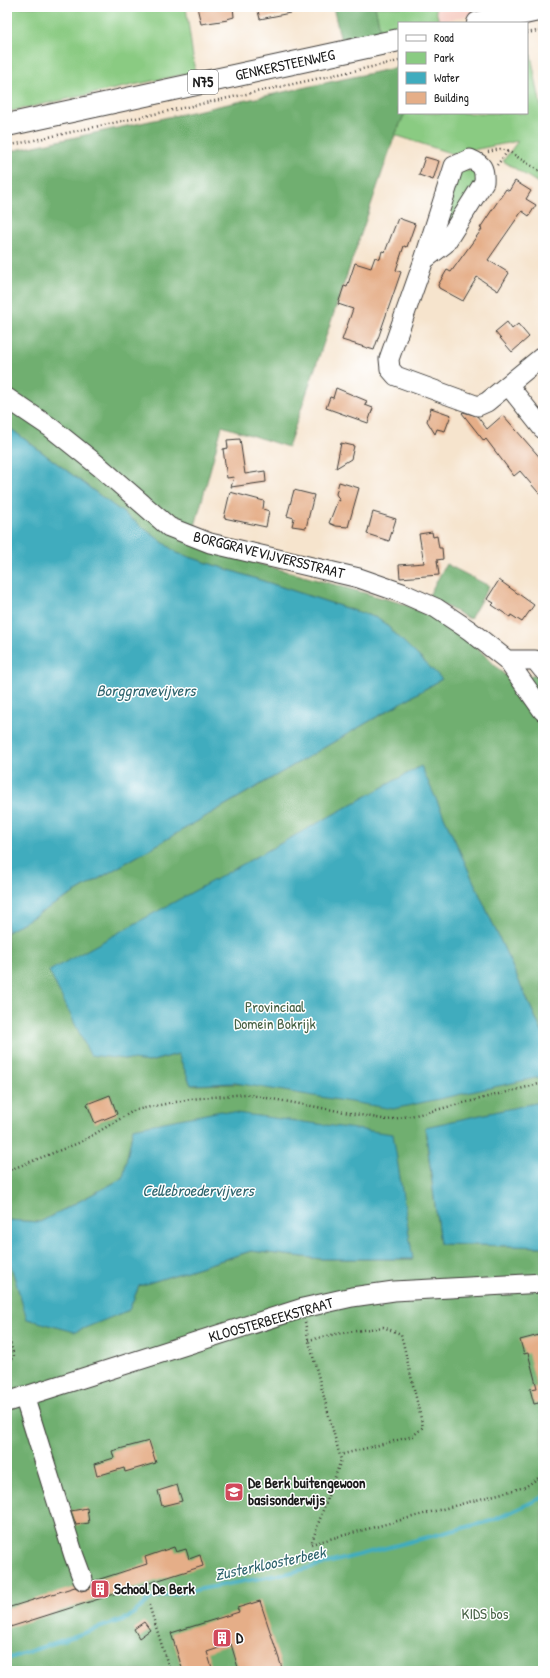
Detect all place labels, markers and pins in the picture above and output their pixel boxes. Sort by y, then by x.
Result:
place label: De Berk buitengewoon basisonderwijs [248,1472,366,1510]
school or university icon: De Berk buitengewoon basisonderwijs [223,1481,245,1503]
building icon: School De Berk [89,1578,111,1600]
place label: School De Berk [114,1578,195,1599]
building icon: D [211,1627,233,1649]
place label: D [236,1627,244,1648]

